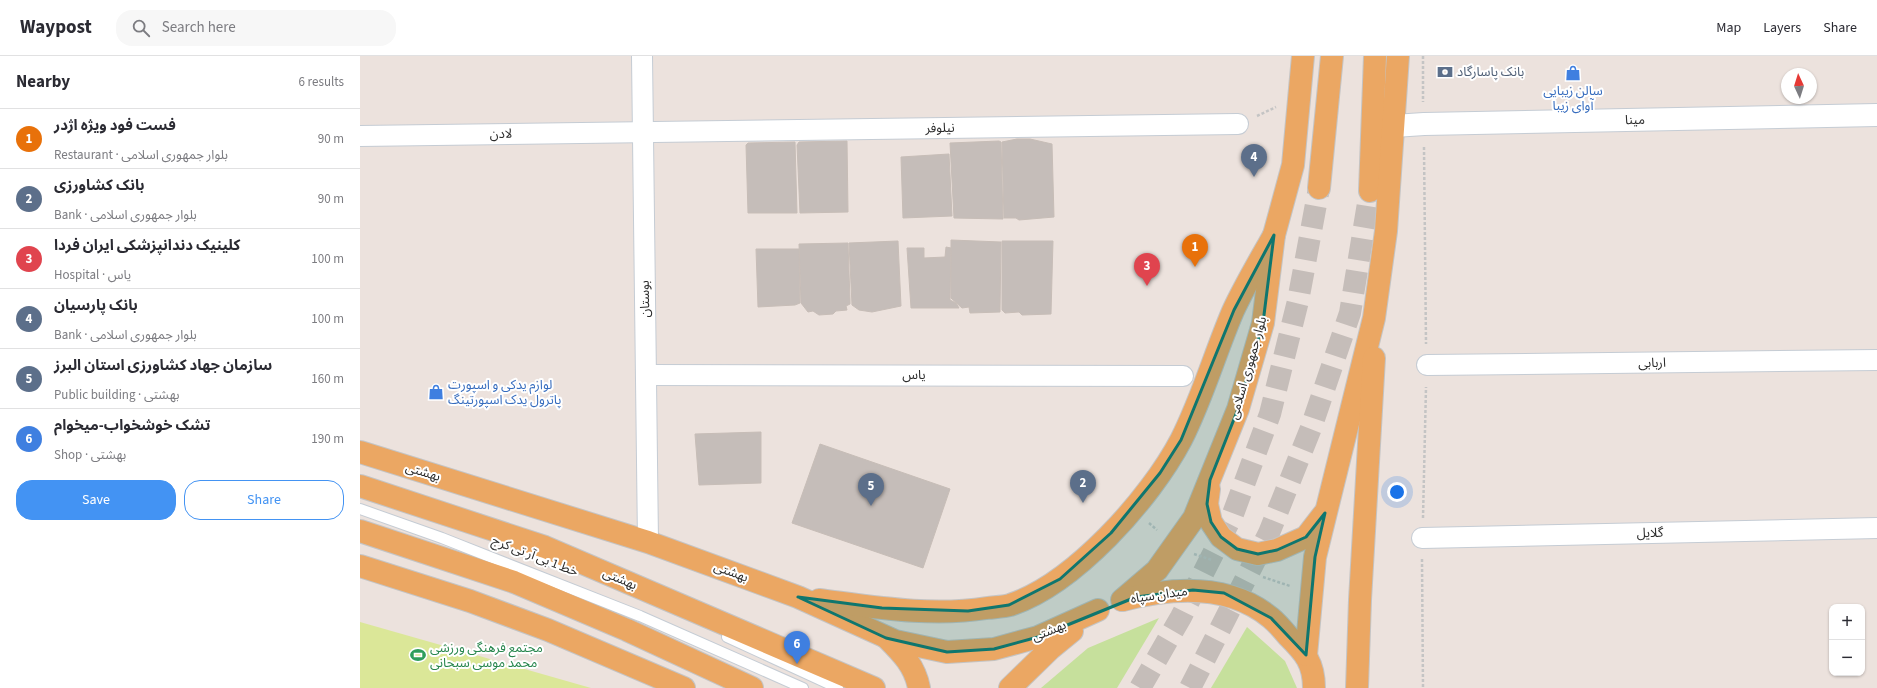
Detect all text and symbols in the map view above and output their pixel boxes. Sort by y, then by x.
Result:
search box [116,10,396,46]
text: Waypost [20,14,92,41]
icon: search [130,17,152,39]
text: Search here [162,17,236,38]
text: Map [1716,18,1741,38]
text: Layers [1763,18,1801,38]
text: Share [1823,18,1857,38]
bank icon: بانک پاسارگاد [1436,63,1454,81]
place label: بانک پاسارگاد [1457,63,1524,81]
shop icon: سالن زیبایی آوای زیبا [1564,64,1582,82]
north arrow [1781,68,1817,104]
text: Nearby [16,70,70,94]
text: 6 results [299,73,344,91]
place label: سالن زیبایی آوای زیبا [1543,82,1603,115]
street label: مینا [1625,111,1645,129]
text: فست فود ویژه اژدر [54,115,176,136]
street label: نیلوفر [924,119,955,137]
street label: لادن [490,125,512,143]
text: 1 [26,130,32,148]
text: 90 m [318,130,344,148]
pin: 4 [1241,144,1267,177]
text: Restaurant · بلوار جمهوری اسلامی [54,146,228,164]
text: بانک کشاورزی [54,175,144,196]
text: 2 [26,190,32,208]
text: 90 m [318,190,344,208]
text: Bank · بلوار جمهوری اسلامی [54,206,197,224]
pin: 1 [1182,234,1208,267]
text: کلینیک دندانپزشکی ایران فردا [54,235,240,256]
text: 3 [26,250,32,268]
text: 100 m [311,250,344,268]
pin: 3 [1134,253,1160,286]
text: Hospital · یاس [54,266,131,284]
street label: بوستان [636,280,654,318]
text: بانک پارسیان [54,295,138,316]
text: 4 [26,310,32,328]
text: 100 m [311,310,344,328]
street label: بلوار جمهوری اسلامی [1225,314,1271,422]
text: Bank · بلوار جمهوری اسلامی [54,326,197,344]
street label: اربابی [1638,354,1666,372]
text: سازمان جهاد کشاورزی استان البرز [54,355,272,376]
street label: یاس [902,366,926,384]
text: 5 [26,370,32,388]
text: 160 m [311,370,344,388]
place label: لوازم یدکی و اسپورت پاترول یدک اسپورتینگ [448,376,562,409]
shop icon: لوازم یدکی و اسپورت پاترول یدک اسپورتینگ [427,383,445,401]
text: Public building · بهشتى [54,386,180,404]
text: تشک خوشخواب-میخوام [54,415,210,436]
text: 6 [26,430,32,448]
text: 190 m [311,430,344,448]
text: Shop · بهشتی [54,446,126,464]
street label: بهشتى [403,458,443,486]
pin: 2 [1070,470,1096,503]
pin: 5 [858,473,884,506]
button: Save [16,480,176,520]
button: Share [184,480,344,520]
your location [1387,482,1407,502]
street label: گلایل [1637,524,1664,542]
street label: خط 1 بی آر تی کرج [489,531,581,582]
street label: بهشتى [711,557,751,587]
street label: بهشتی [600,564,640,594]
street label: میدان سپاه [1129,582,1189,608]
map controls [1829,604,1865,676]
button: + [1829,604,1865,640]
street label: بهشتى [1029,616,1069,646]
pin: 6 [784,631,810,664]
place label: مجتمع فرهنگی ورزشی محمد موسی سبحانی [430,639,543,672]
button: − [1829,640,1865,676]
sports icon: مجتمع فرهنگی ورزشی محمد موسی سبحانی [409,646,427,664]

